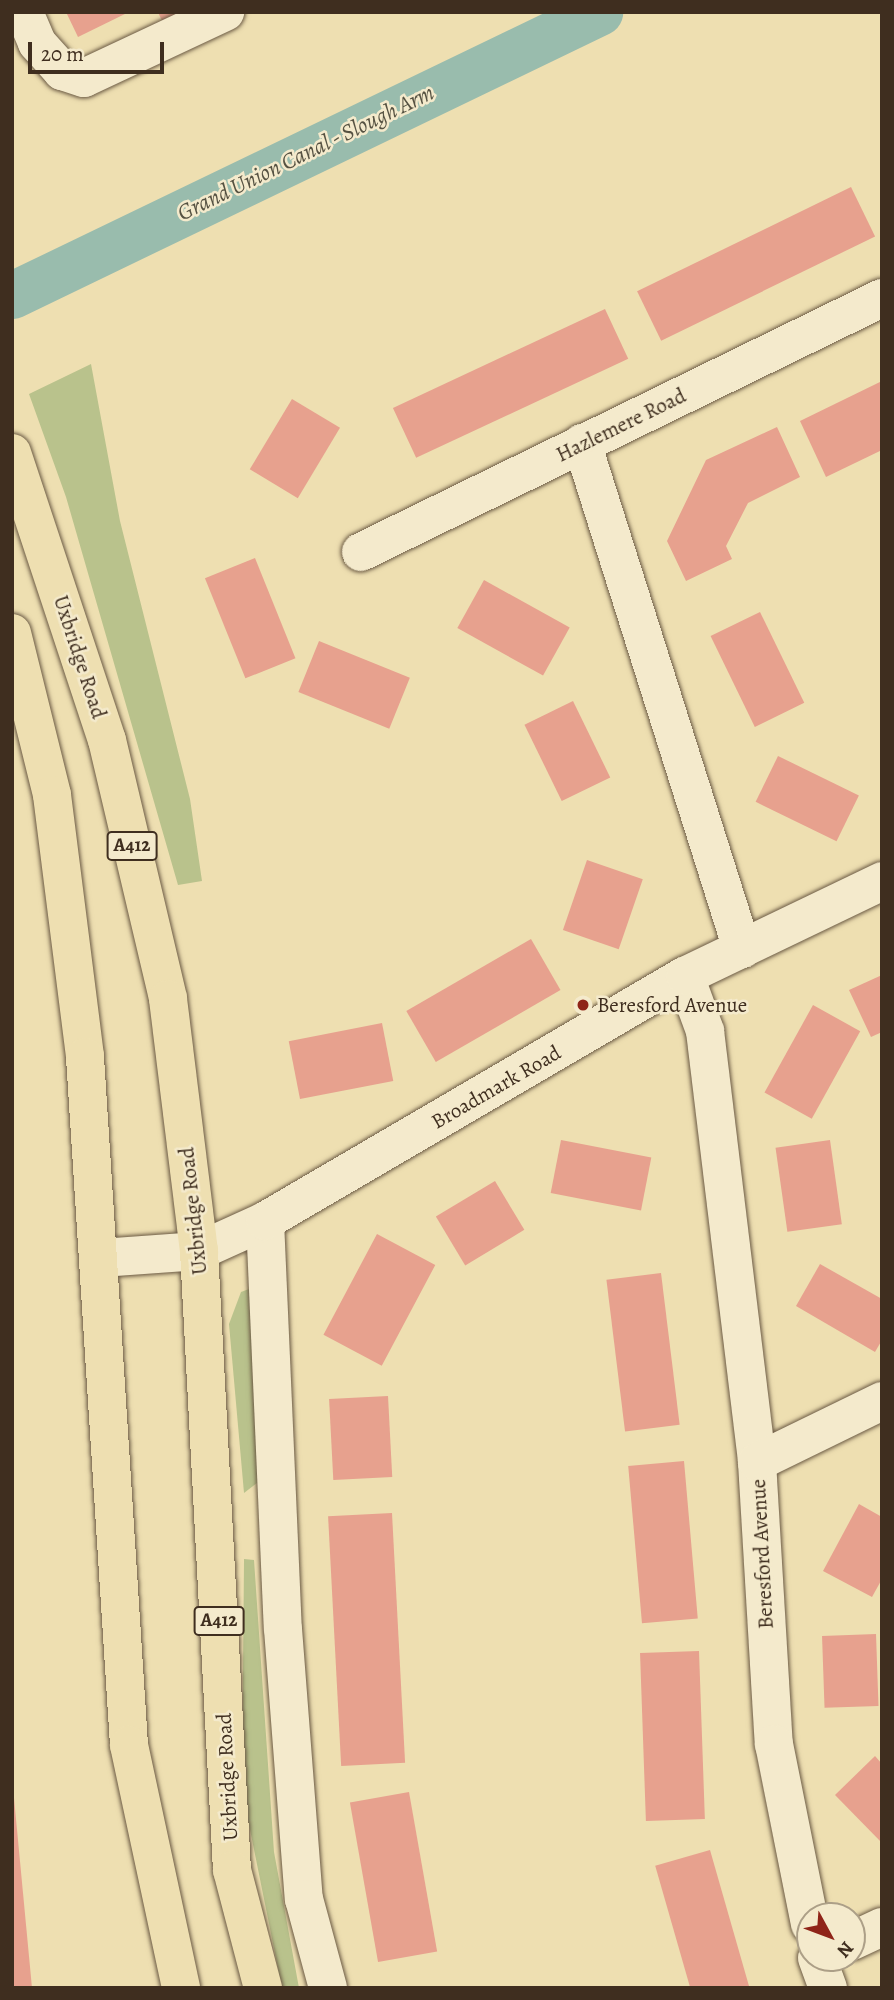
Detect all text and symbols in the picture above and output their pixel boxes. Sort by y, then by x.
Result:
scale bar [32,28,168,72]
text: 20 m [41,40,84,68]
water label: Grand Union Canal - Slough Arm [173,79,439,227]
street label: Hazlemere Road [552,383,690,467]
street label: Uxbridge Road [48,592,112,722]
road number: A412 [106,831,158,862]
place label: Beresford Avenue [597,992,747,1018]
marker: Beresford Avenue [575,997,591,1013]
street label: Broadmark Road [427,1040,565,1134]
street label: Uxbridge Road [174,1146,212,1276]
street label: Beresford Avenue [745,1478,779,1630]
road number: A412 [193,1606,245,1637]
street label: Uxbridge Road [211,1712,243,1842]
north arrow [796,1902,866,1972]
text: N [831,1936,860,1963]

